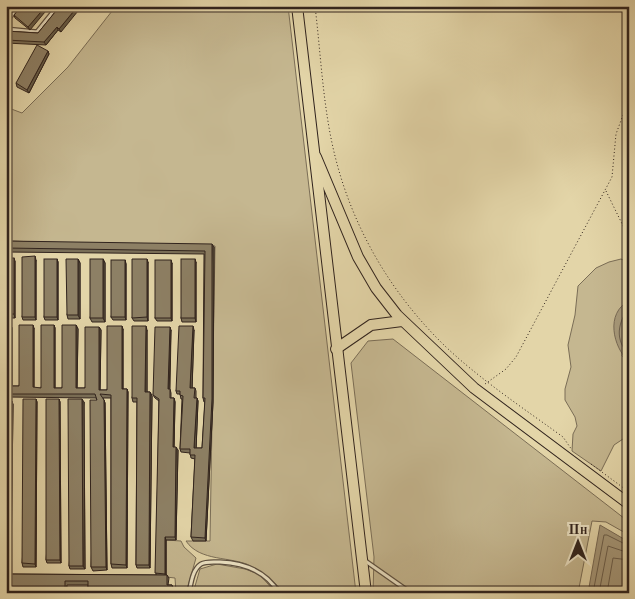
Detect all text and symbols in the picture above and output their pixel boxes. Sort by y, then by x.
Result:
north arrow [552,516,602,566]
text: Пн [568,523,588,537]

